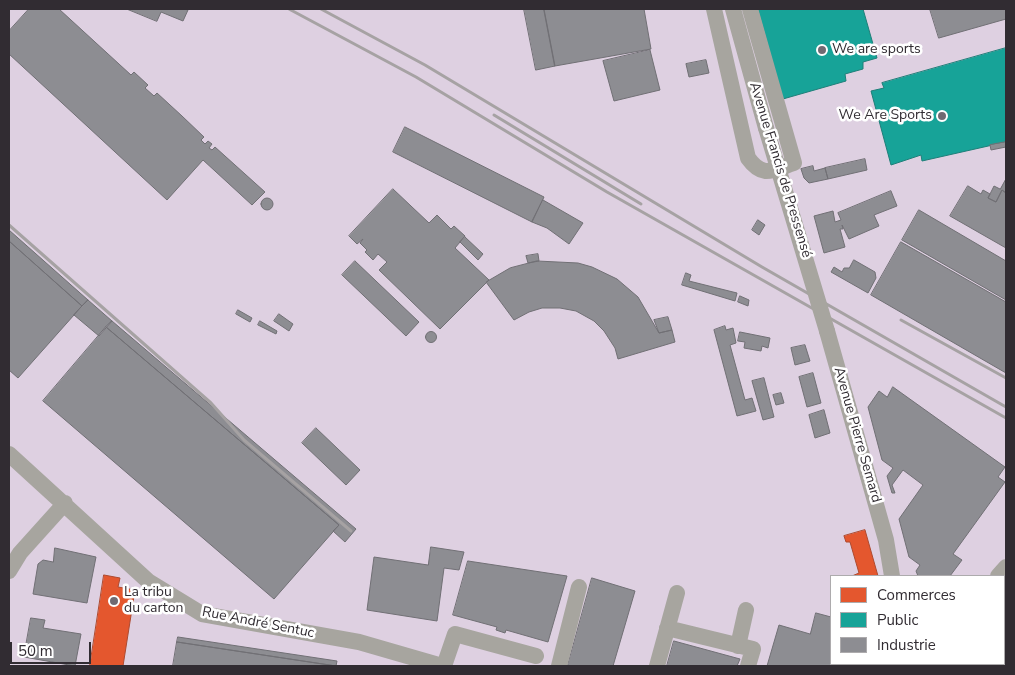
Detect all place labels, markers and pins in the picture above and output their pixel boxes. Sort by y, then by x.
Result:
place label: We are sports [832,42,921,58]
marker: We are sports [816,44,828,56]
place label: We Are Sports [839,108,932,124]
marker: We Are Sports [936,110,948,122]
place label: La tribu du carton [124,585,183,618]
marker: La tribu du carton [108,595,120,607]

